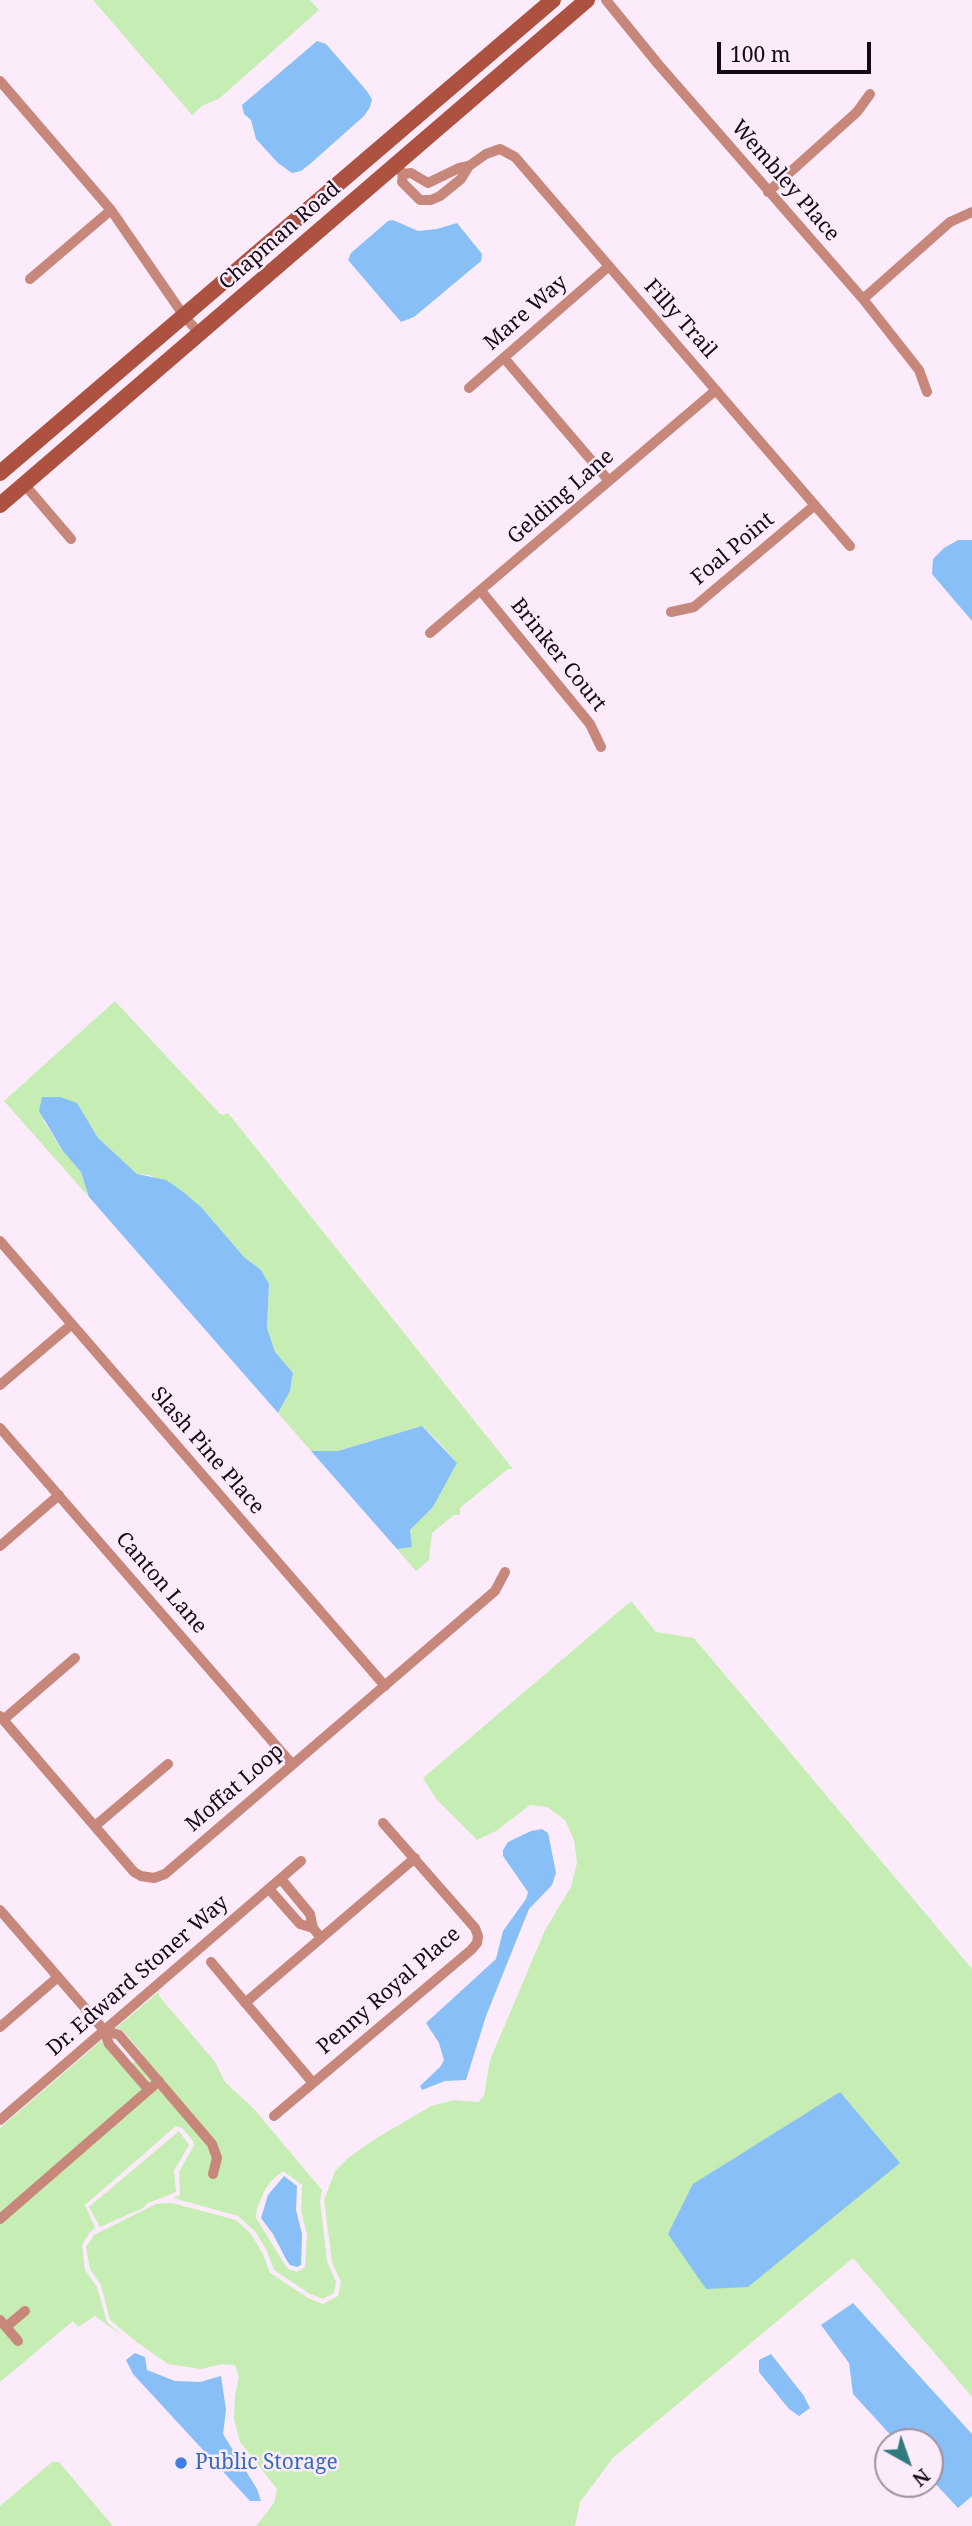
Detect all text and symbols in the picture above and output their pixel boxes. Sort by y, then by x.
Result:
scale bar [720,28,874,72]
text: 100 m [730,40,791,68]
street label: Wembley Place [726,115,844,247]
street label: Chapman Road [214,177,346,295]
street label: Mare Way [479,270,573,356]
street label: Filly Trail [638,275,722,363]
street label: Gelding Lane [503,444,619,550]
street label: Foal Point [687,507,779,591]
street label: Brinker Court [505,593,611,717]
street label: Slash Pine Place [145,1382,269,1520]
street label: Canton Lane [110,1527,212,1639]
street label: Moffat Loop [181,1739,289,1837]
street label: Dr. Edward Stoner Way [42,1890,234,2062]
street label: Penny Royal Place [312,1922,466,2060]
north arrow [874,2428,944,2498]
place label: Public Storage [195,2450,338,2476]
marker: Public Storage [173,2455,189,2471]
text: N [907,2463,935,2492]

